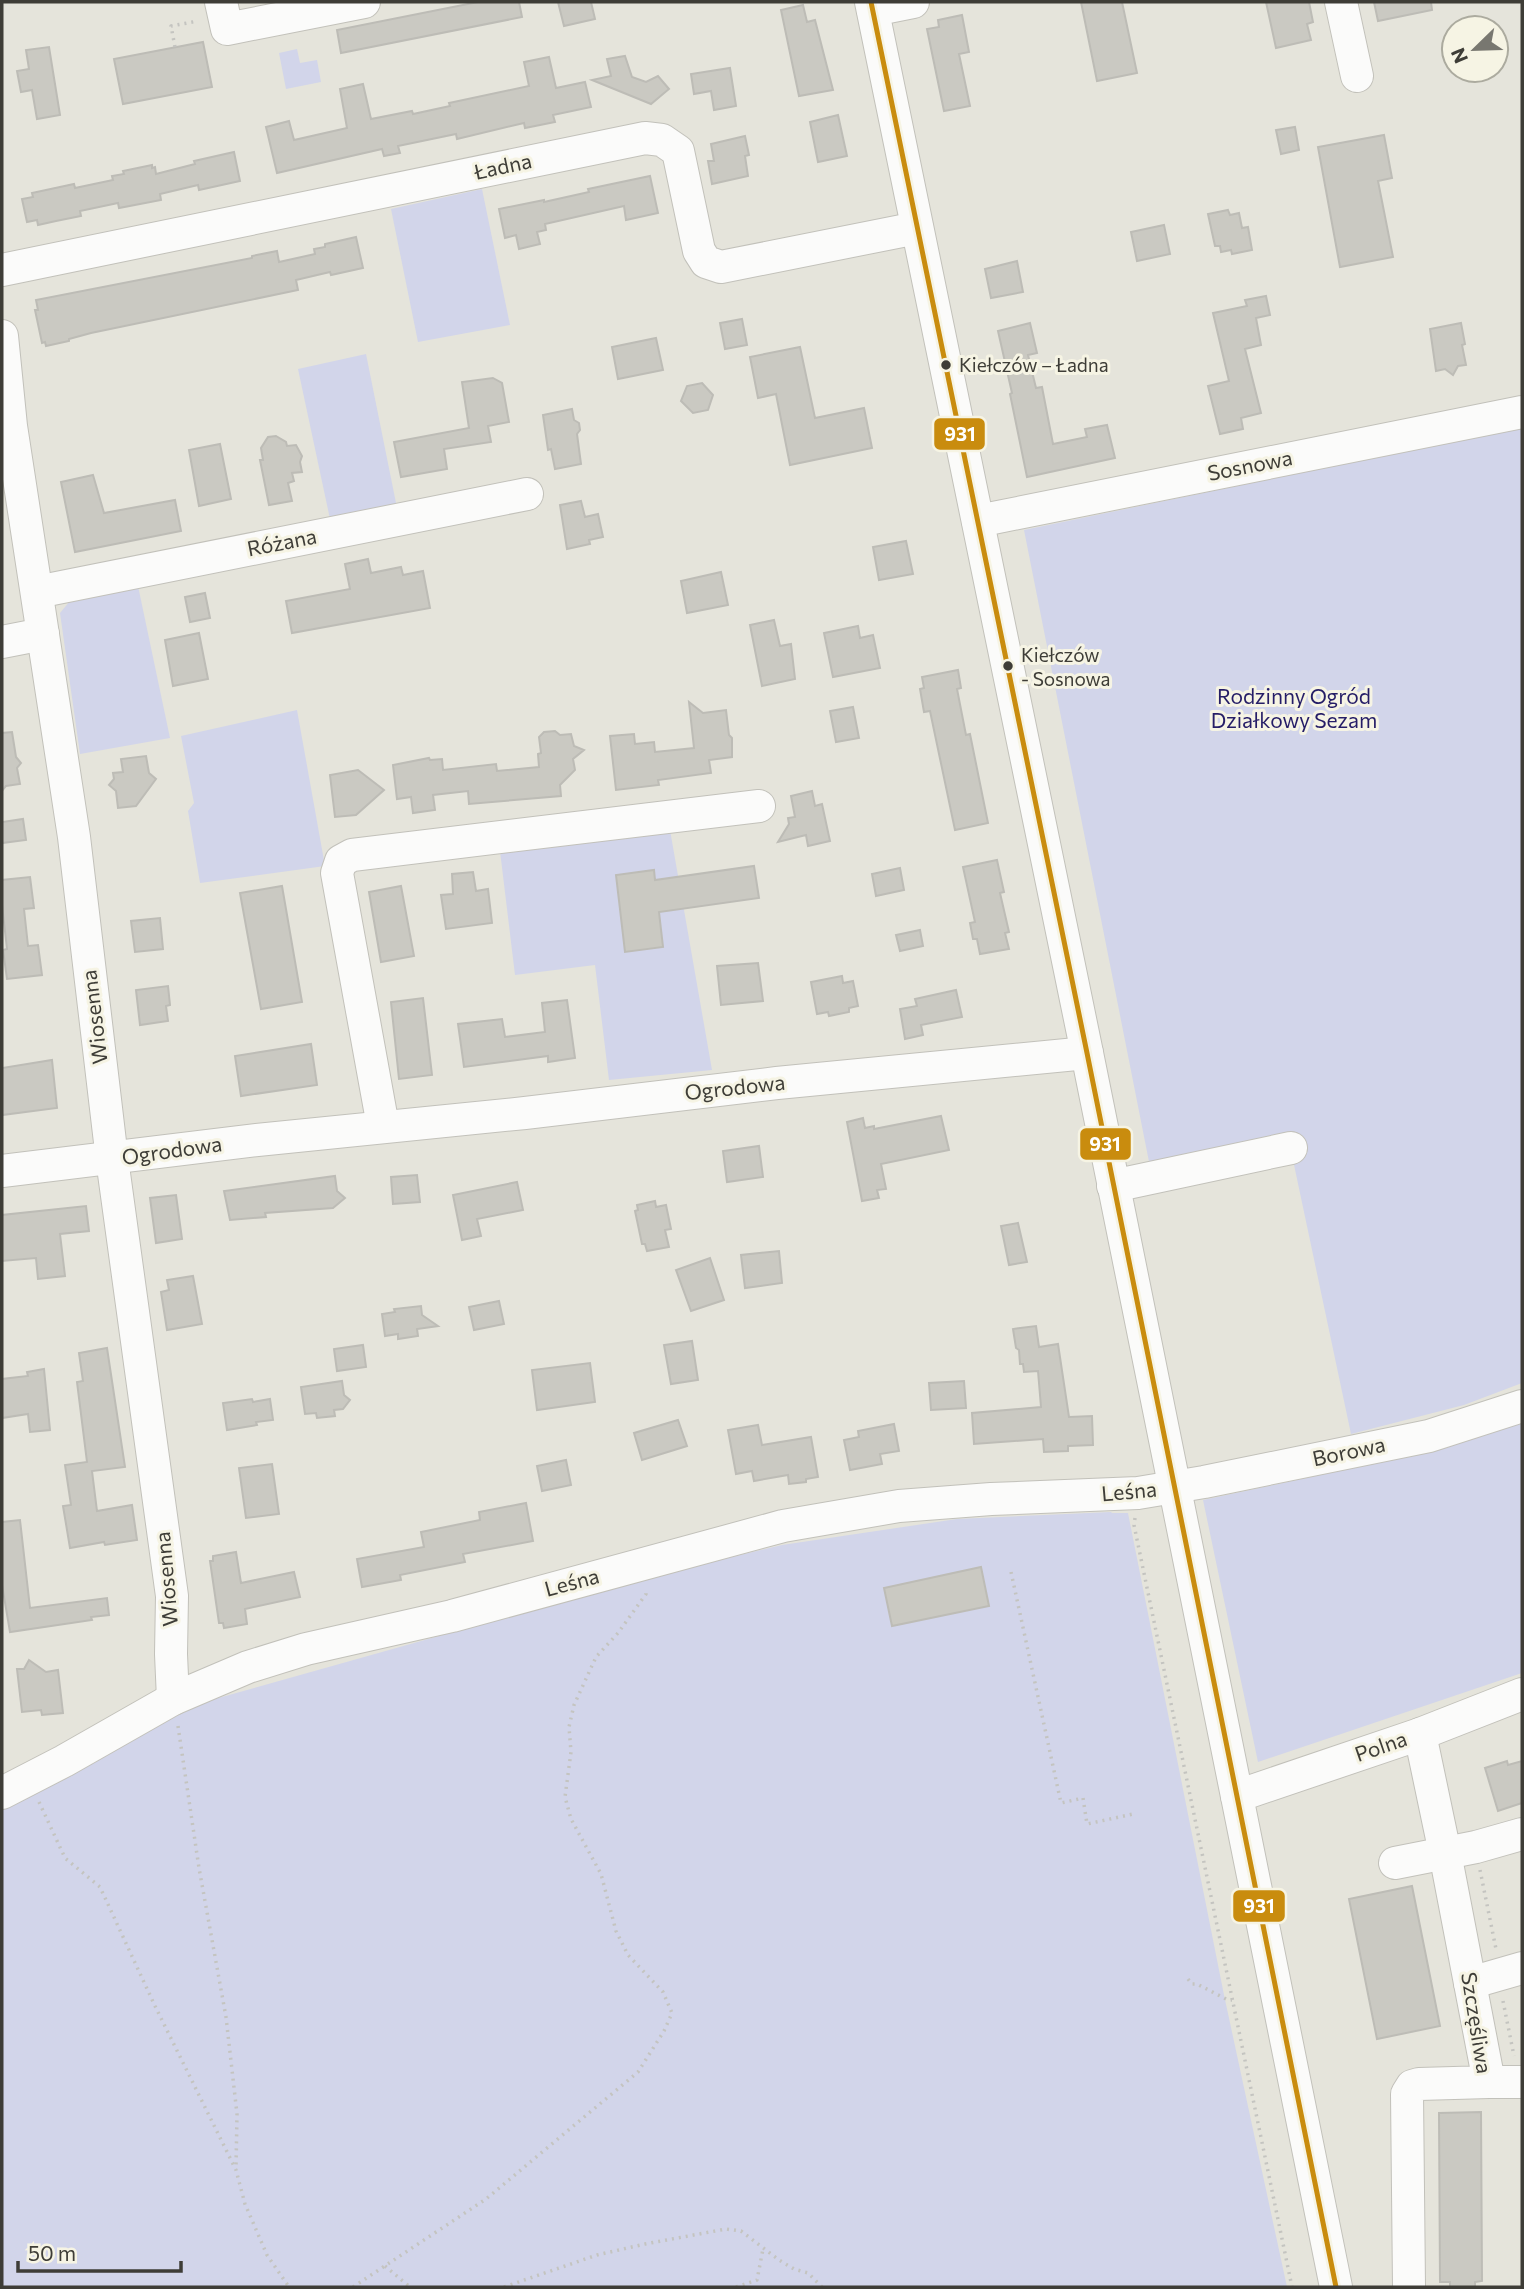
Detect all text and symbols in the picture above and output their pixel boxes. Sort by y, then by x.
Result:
north arrow [1440,14,1510,84]
text: N [1446,45,1472,67]
street label: Ładna [471,147,534,184]
place label: Kiełczów – Ładna [959,353,1109,376]
marker: Kiełczów – Ładna [939,358,953,372]
line badge: 931 [933,417,986,451]
text: 931 [944,422,976,445]
street label: Sosnowa [1205,444,1294,485]
street label: Różana [245,523,319,561]
place label: Kiełczów - Sosnowa [1021,643,1110,690]
marker: Kiełczów - Sosnowa [1001,659,1015,673]
park label: Rodzinny Ogród Działkowy Sezam [1211,683,1377,732]
street label: Wiosenna [75,969,112,1066]
street label: Ogrodowa [683,1069,786,1104]
line badge: 931 [1079,1127,1132,1161]
street label: Ogrodowa [120,1130,224,1169]
text: 931 [1089,1132,1121,1155]
street label: Borowa [1310,1431,1387,1470]
street label: Leśna [1100,1476,1158,1505]
street label: Wiosenna [149,1531,182,1627]
street label: Leśna [541,1562,602,1601]
street label: Polna [1351,1725,1410,1766]
line badge: 931 [1232,1889,1286,1923]
text: 931 [1243,1894,1275,1917]
street label: Szczęśliwa [1457,1970,1498,2075]
scale bar [18,2230,180,2274]
text: 50 m [28,2240,76,2265]

